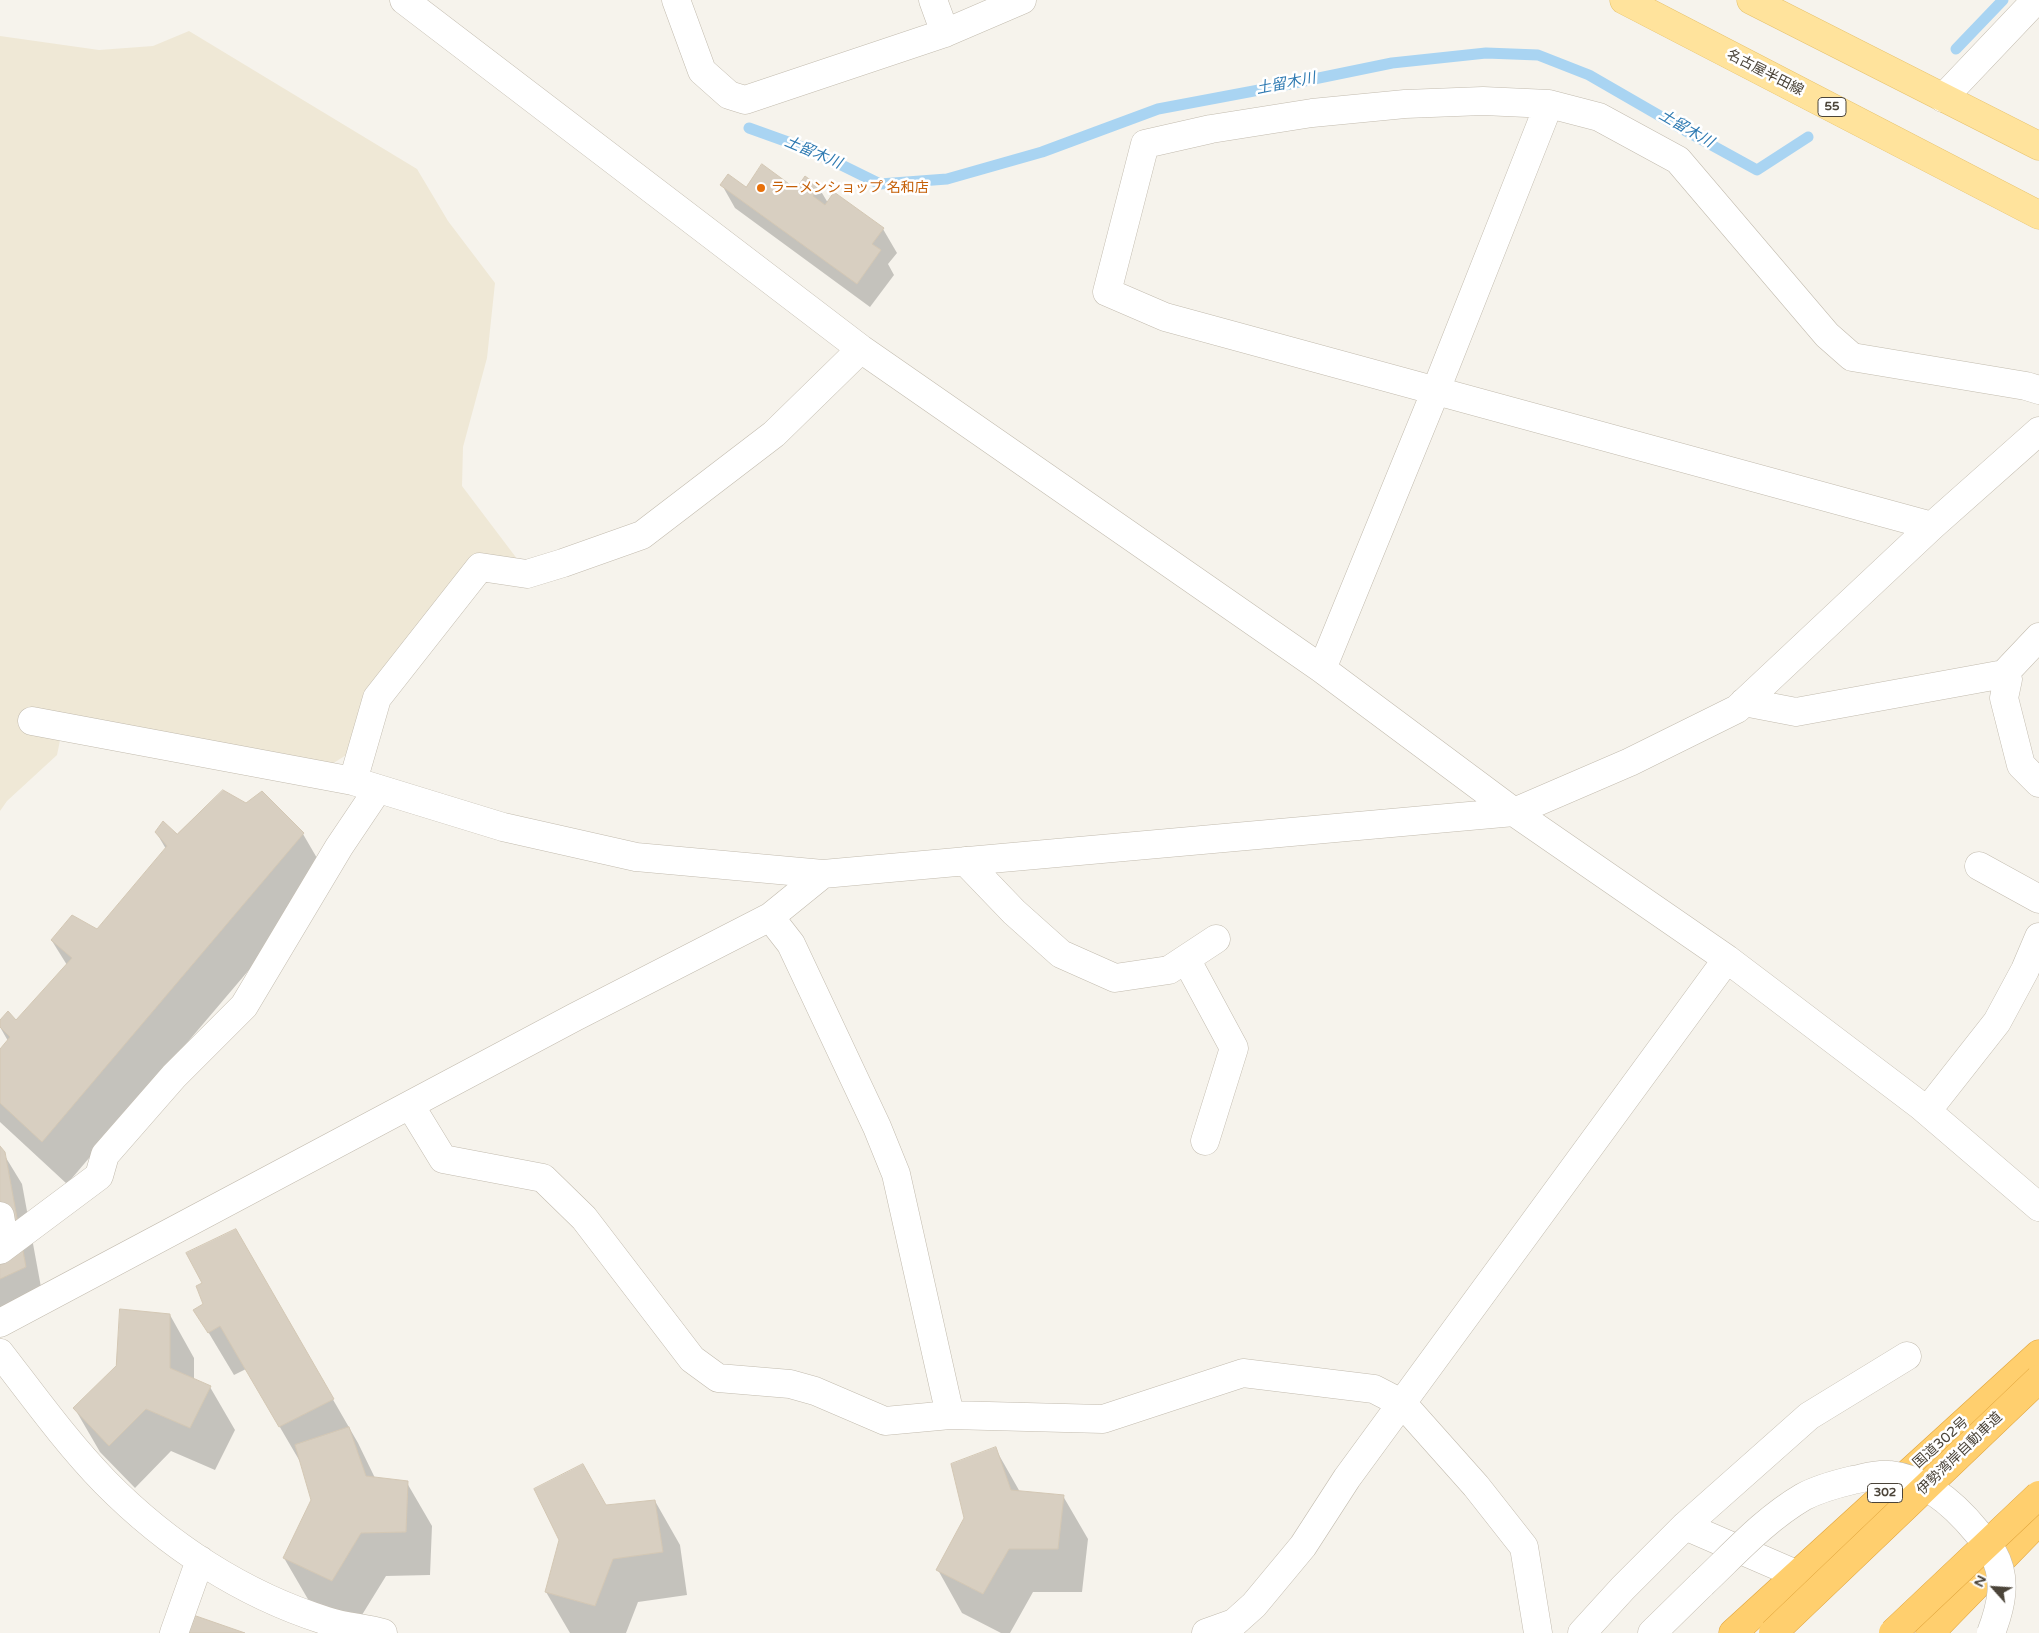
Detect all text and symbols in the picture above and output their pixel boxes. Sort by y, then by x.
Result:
street label: 名古屋半田線 [1724,46,1806,100]
water label: 土留木川 [1255,69,1317,99]
road number: 55 [1818,98,1846,116]
water label: 土留木川 [1656,106,1716,152]
water label: 土留木川 [782,133,844,173]
place label: ラーメンショップ 名和店 [771,180,929,196]
marker: ラーメンショップ 名和店 [755,182,767,194]
street label: 伊勢湾岸自動車道 [1914,1409,2006,1499]
street label: 国道302号 [1910,1414,1972,1472]
road number: 302 [1868,1484,1902,1502]
north arrow [1969,1563,2019,1613]
text: N [1970,1572,1990,1590]

